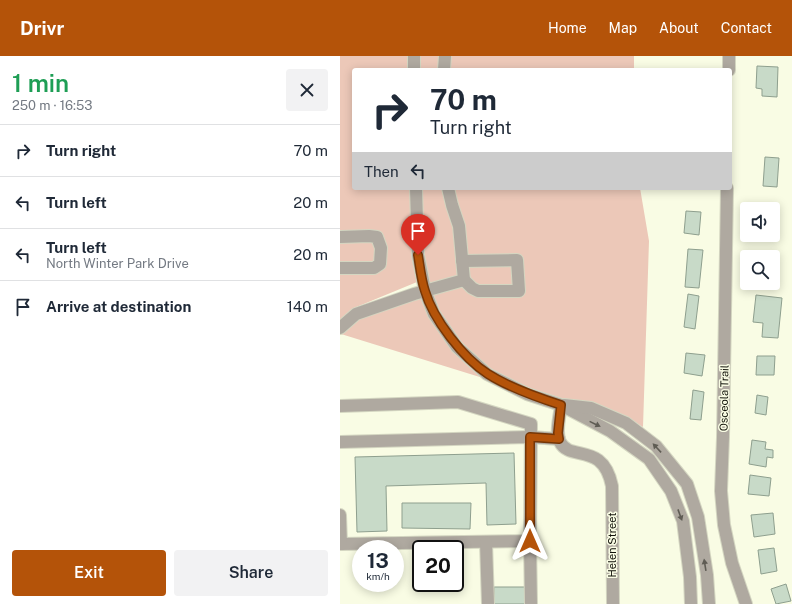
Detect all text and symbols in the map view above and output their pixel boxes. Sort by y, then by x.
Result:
text: Drivr [20,17,64,39]
text: Home [548,20,587,36]
text: Map [609,20,637,36]
text: About [659,20,699,36]
text: Contact [721,20,772,36]
text: 1 min [12,69,69,97]
button: close [286,69,328,111]
text: 70 m [430,83,497,116]
icon: right [364,84,416,136]
text: 250 m · 16:53 [12,98,92,113]
text: Turn right [430,117,512,138]
icon: right [12,140,34,162]
text: Turn right [46,142,116,159]
text: 70 m [293,142,328,159]
icon: left [407,160,429,182]
text: Then [364,163,399,180]
icon: left [12,192,34,214]
text: Turn left [46,194,107,211]
text: 20 m [293,194,328,211]
map controls [740,202,780,290]
button: sound [740,202,780,242]
pin [401,214,435,255]
icon: arrive [407,220,429,242]
text: Turn left [46,239,107,256]
icon: left [12,244,34,266]
text: 20 m [293,246,328,263]
button: search [740,250,780,290]
text: North Winter Park Drive [46,256,189,271]
icon: arrive [12,296,34,318]
text: Arrive at destination [46,298,191,315]
text: 140 m [287,298,328,315]
street label: Osceola Trail [717,365,731,431]
one-way arrow [589,421,600,427]
one-way arrow [653,444,662,453]
one-way arrow [678,510,684,522]
street label: Helen Street [606,512,618,578]
position arrow [509,520,551,562]
speed limit sign: 20 [412,540,464,592]
text: 13 [367,549,389,573]
button: Exit [12,550,166,596]
button: Share [174,550,328,596]
one-way arrow [702,559,708,571]
text: km/h [366,570,390,582]

